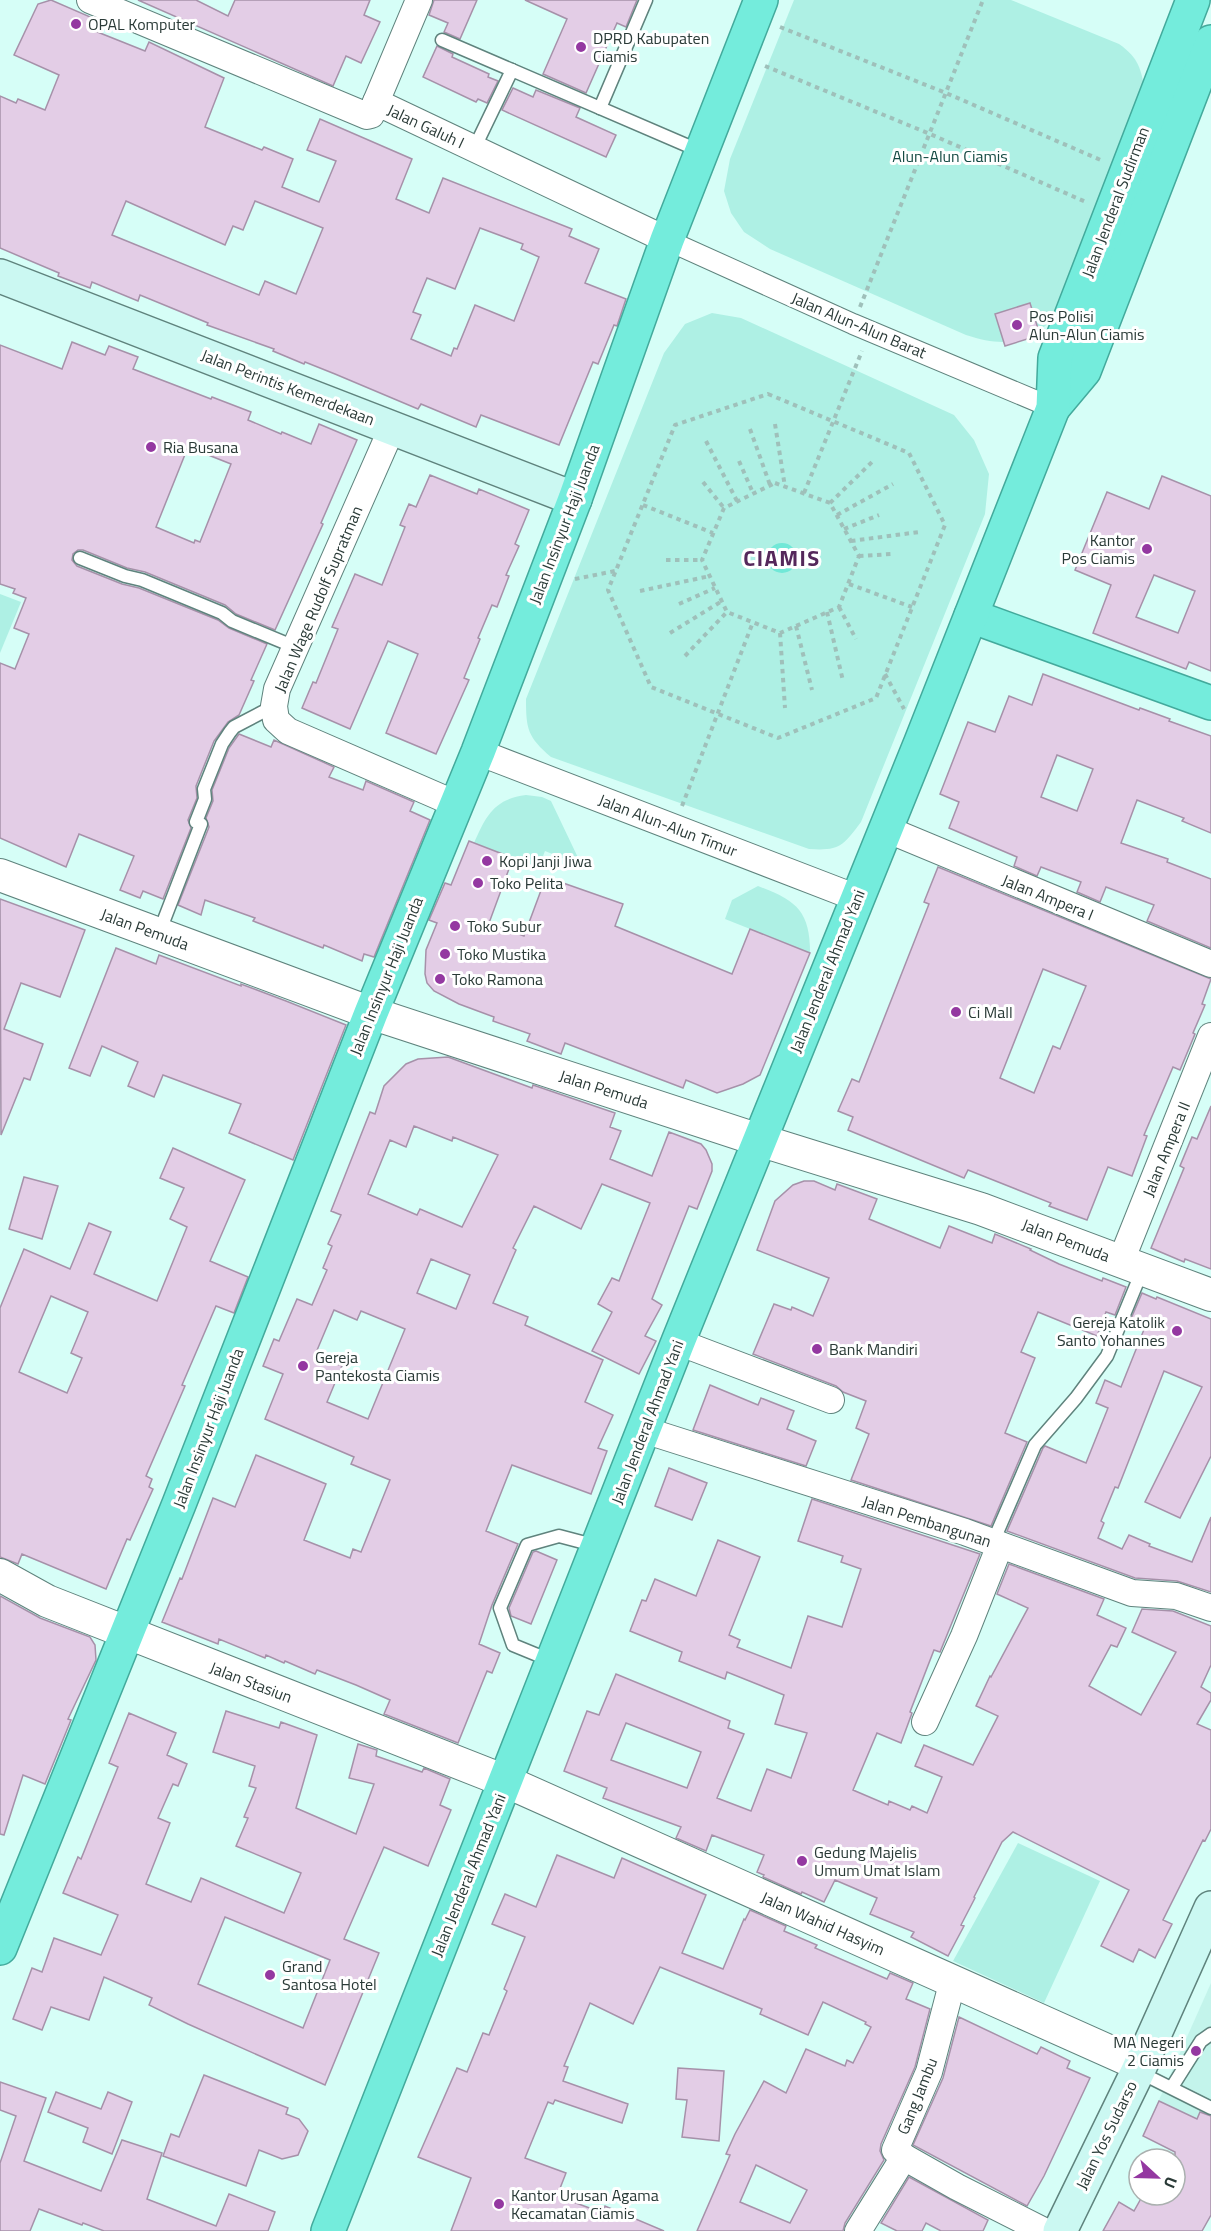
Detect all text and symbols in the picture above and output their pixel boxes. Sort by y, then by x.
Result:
place label: OPAL Komputer [88,12,196,36]
marker: OPAL Komputer [69,17,83,31]
place label: DPRD Kabupaten Ciamis [593,26,709,68]
marker: DPRD Kabupaten Ciamis [574,40,588,54]
street label: Jalan Galuh I [384,98,468,154]
street label: Jalan Jenderal Sudirman [1075,123,1155,281]
park label: Alun-Alun Ciamis [892,144,1008,168]
street label: Jalan Alun-Alun Barat [788,286,931,364]
place label: Pos Polisi Alun-Alun Ciamis [1029,304,1145,346]
marker: Pos Polisi Alun-Alun Ciamis [1010,318,1024,332]
street label: Jalan Perintis Kemerdekaan [198,343,378,431]
place label: Ria Busana [163,435,238,459]
marker: Ria Busana [144,440,158,454]
street label: Jalan Insinyur Haji Juanda [522,441,606,607]
street label: Jalan Wage Rudolf Supratman [268,502,368,696]
place label: Kantor Pos Ciamis [1062,528,1135,570]
district label: CIAMIS [743,541,821,575]
marker: Kantor Pos Ciamis [1140,542,1154,556]
street label: Jalan Alun-Alun Timur [595,787,741,863]
place label: Kopi Janji Jiwa [499,849,592,873]
marker: Kopi Janji Jiwa [480,854,494,868]
street label: Jalan Ampera I [999,868,1097,926]
place label: Toko Pelita [490,871,563,895]
marker: Toko Pelita [471,876,485,890]
street label: Jalan Jenderal Ahmad Yani [783,886,871,1056]
street label: Jalan Insinyur Haji Juanda [343,893,429,1059]
street label: Jalan Pemuda [98,902,192,956]
place label: Toko Subur [467,914,542,938]
marker: Toko Subur [448,919,462,933]
place label: Toko Mustika [457,942,546,966]
marker: Toko Mustika [438,947,452,961]
place label: Toko Ramona [452,967,543,991]
marker: Toko Ramona [433,972,447,986]
place label: Ci Mall [968,1000,1013,1024]
marker: Ci Mall [949,1005,963,1019]
street label: Jalan Pemuda [556,1063,652,1115]
street label: Jalan Ampera II [1136,1098,1196,1200]
street label: Jalan Pemuda [1019,1212,1113,1268]
place label: Gereja Katolik Santo Yohannes [1057,1310,1165,1352]
marker: Gereja Katolik Santo Yohannes [1170,1324,1184,1338]
street label: Jalan Jenderal Ahmad Yani [605,1336,689,1508]
place label: Bank Mandiri [829,1337,918,1361]
marker: Bank Mandiri [810,1342,824,1356]
street label: Jalan Insinyur Haji Juanda [166,1345,250,1511]
place label: Gereja Pantekosta Ciamis [315,1345,440,1387]
marker: Gereja Pantekosta Ciamis [296,1359,310,1373]
street label: Jalan Pembangunan [859,1489,995,1553]
street label: Jalan Stasiun [206,1655,296,1709]
street label: Jalan Jenderal Ahmad Yani [424,1790,512,1960]
place label: Gedung Majelis Umum Umat Islam [814,1840,940,1882]
marker: Gedung Majelis Umum Umat Islam [795,1854,809,1868]
street label: Jalan Wahid Hasyim [757,1885,889,1961]
place label: Grand Santosa Hotel [282,1954,377,1996]
marker: Grand Santosa Hotel [263,1968,277,1982]
place label: MA Negeri 2 Ciamis [1113,2030,1184,2072]
marker: MA Negeri 2 Ciamis [1189,2044,1203,2058]
street label: Gang Jambu [891,2054,943,2138]
street label: Jalan Yos Sudarso [1069,2077,1143,2193]
north arrow [1127,2147,1187,2207]
text: U [1158,2173,1184,2192]
place label: Kantor Urusan Agama Kecamatan Ciamis [511,2183,659,2225]
marker: Kantor Urusan Agama Kecamatan Ciamis [492,2197,506,2211]

